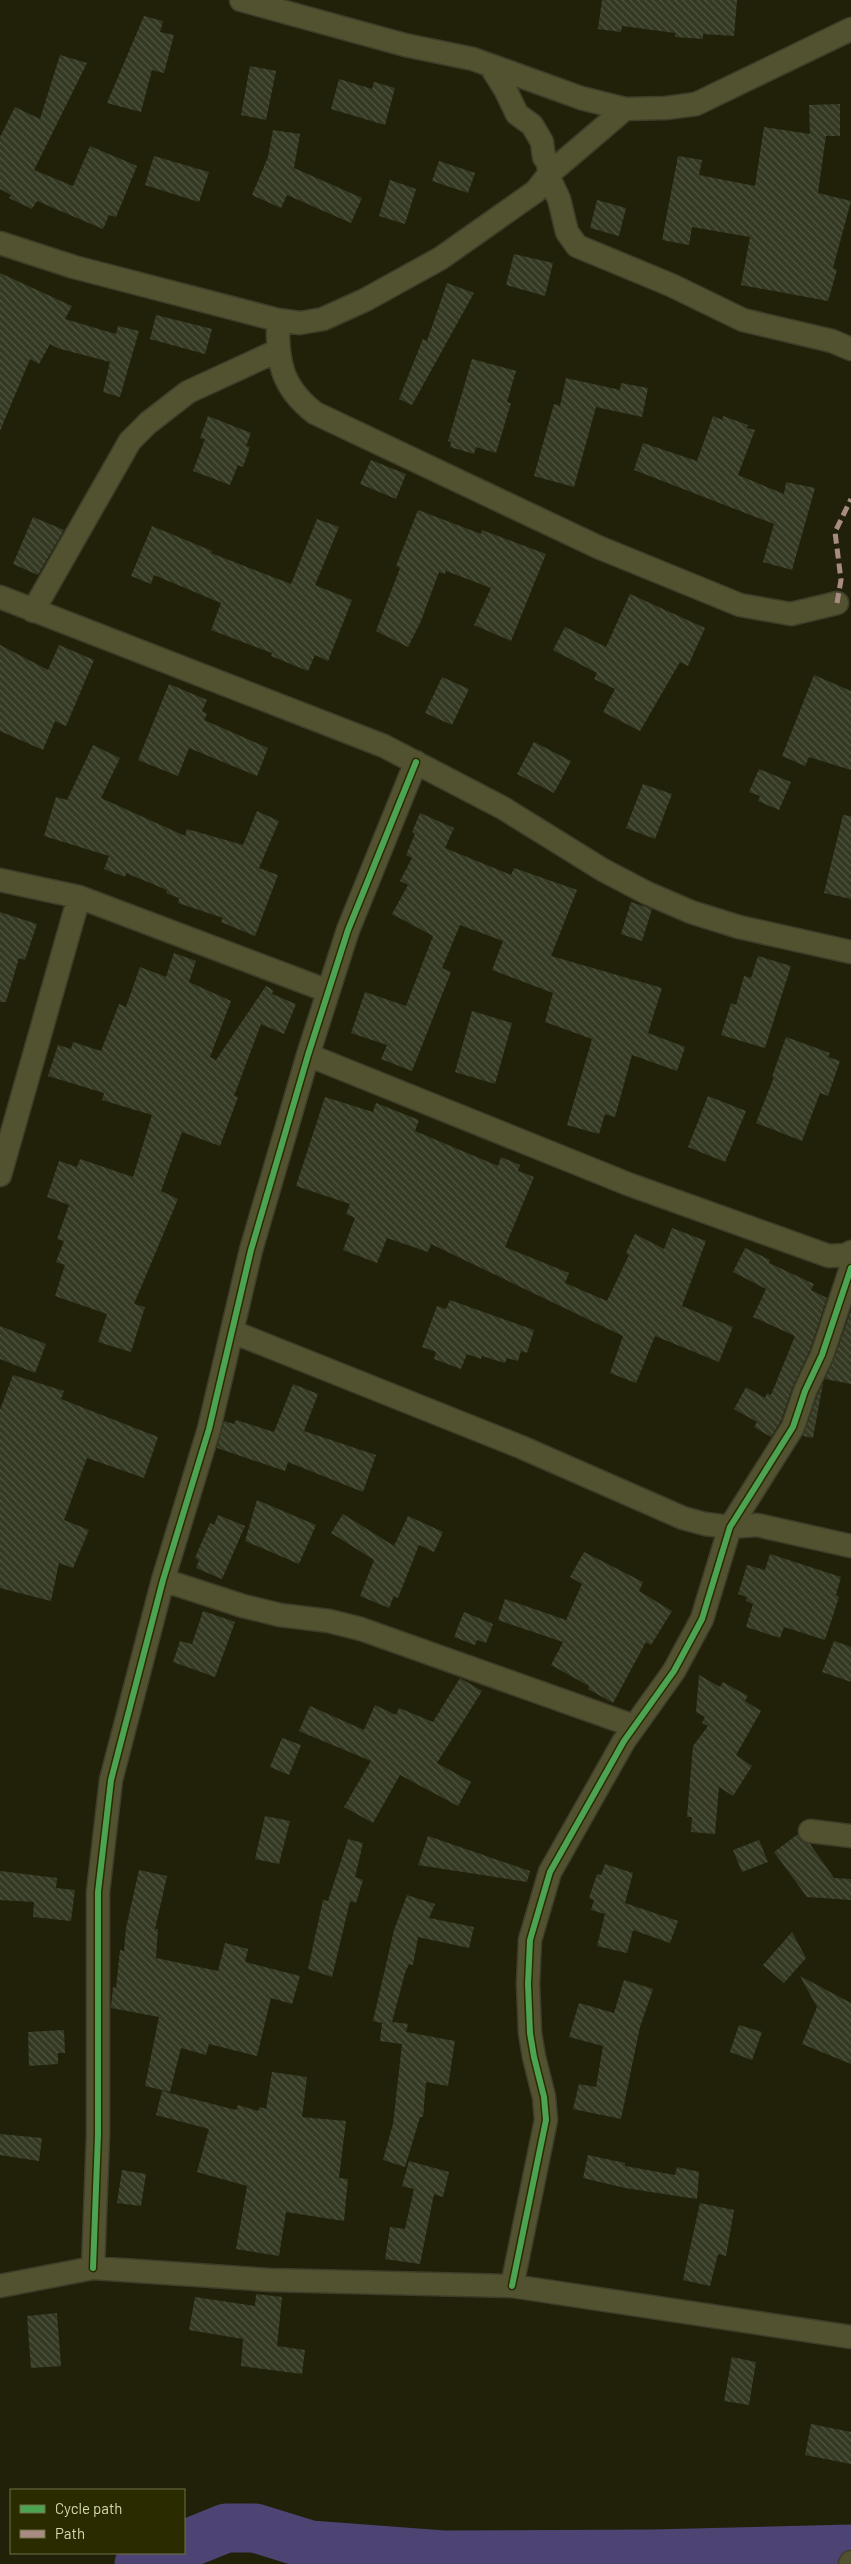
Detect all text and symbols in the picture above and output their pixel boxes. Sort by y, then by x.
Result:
legend [10,2489,185,2554]
text: Cycle path [55,2499,122,2517]
text: Path [55,2524,85,2542]

